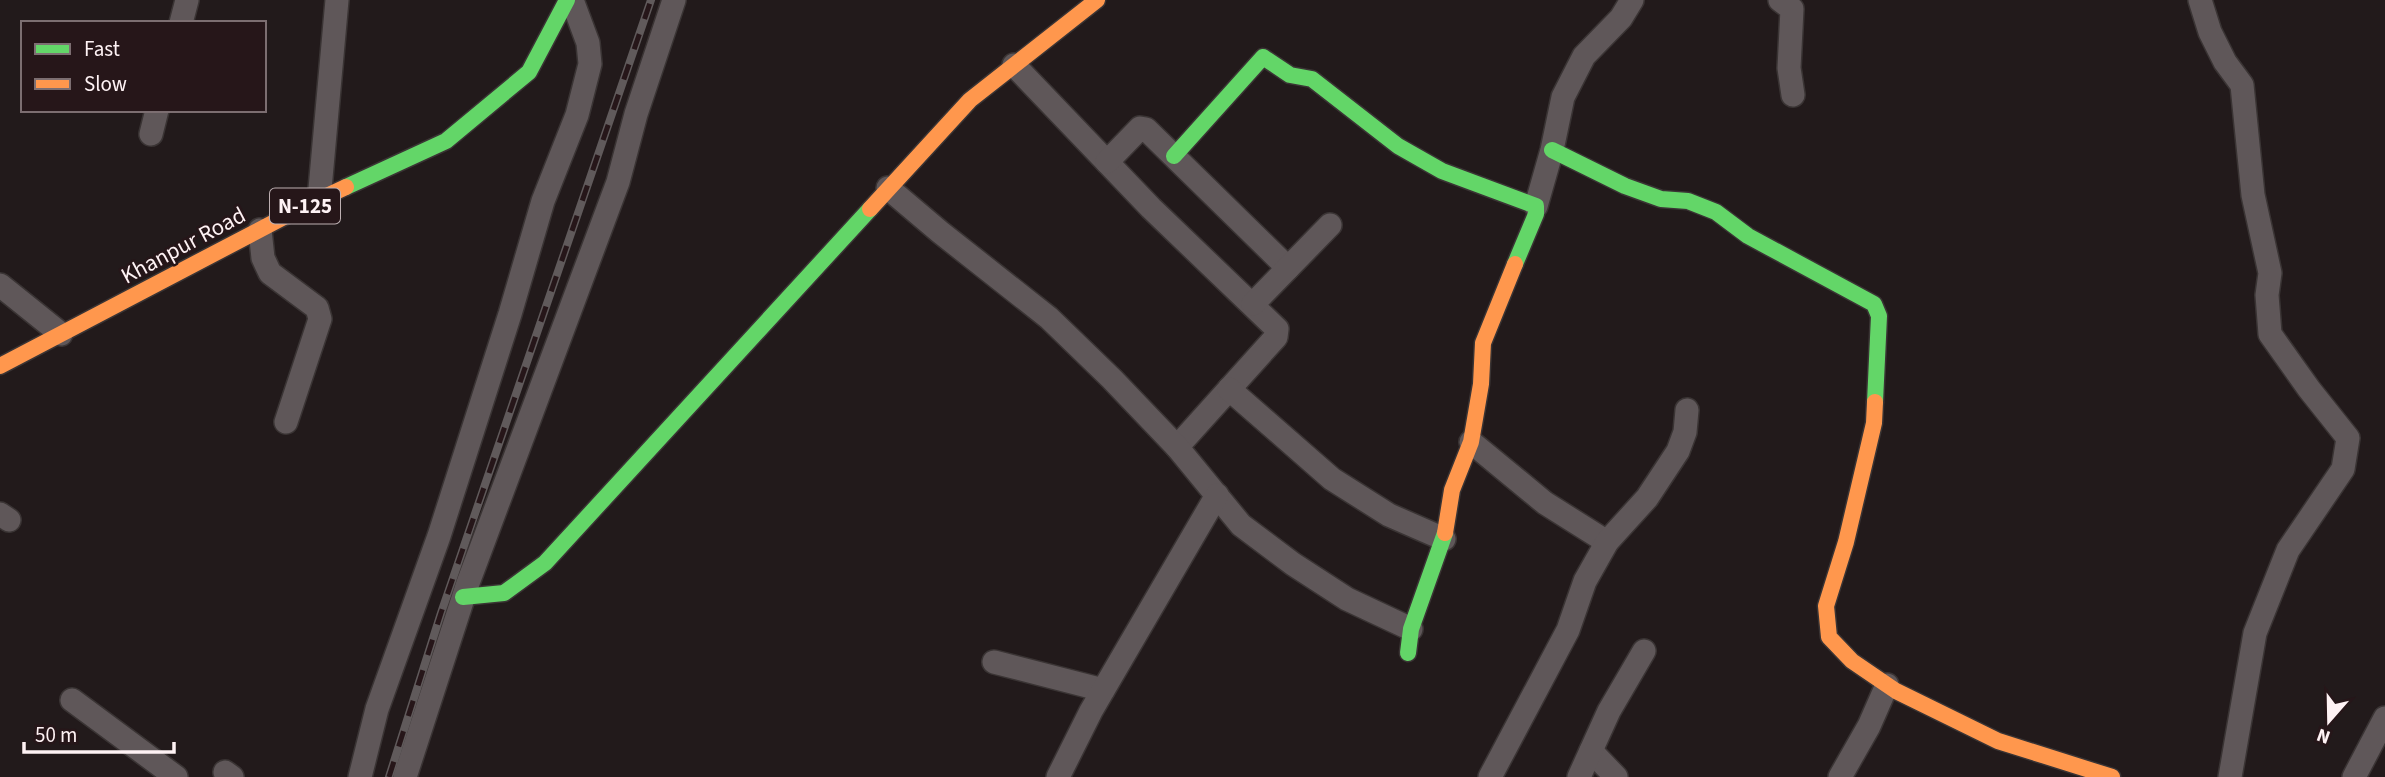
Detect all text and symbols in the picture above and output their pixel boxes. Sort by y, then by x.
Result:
legend [21,21,266,112]
text: Fast [84,34,120,64]
text: Slow [84,69,127,99]
road number: N-125 [270,188,340,224]
street label: Khanpur Road [115,199,252,292]
north arrow [2294,686,2364,756]
scale bar [24,710,175,754]
text: 50 m [35,720,77,750]
text: N [2313,721,2334,750]

